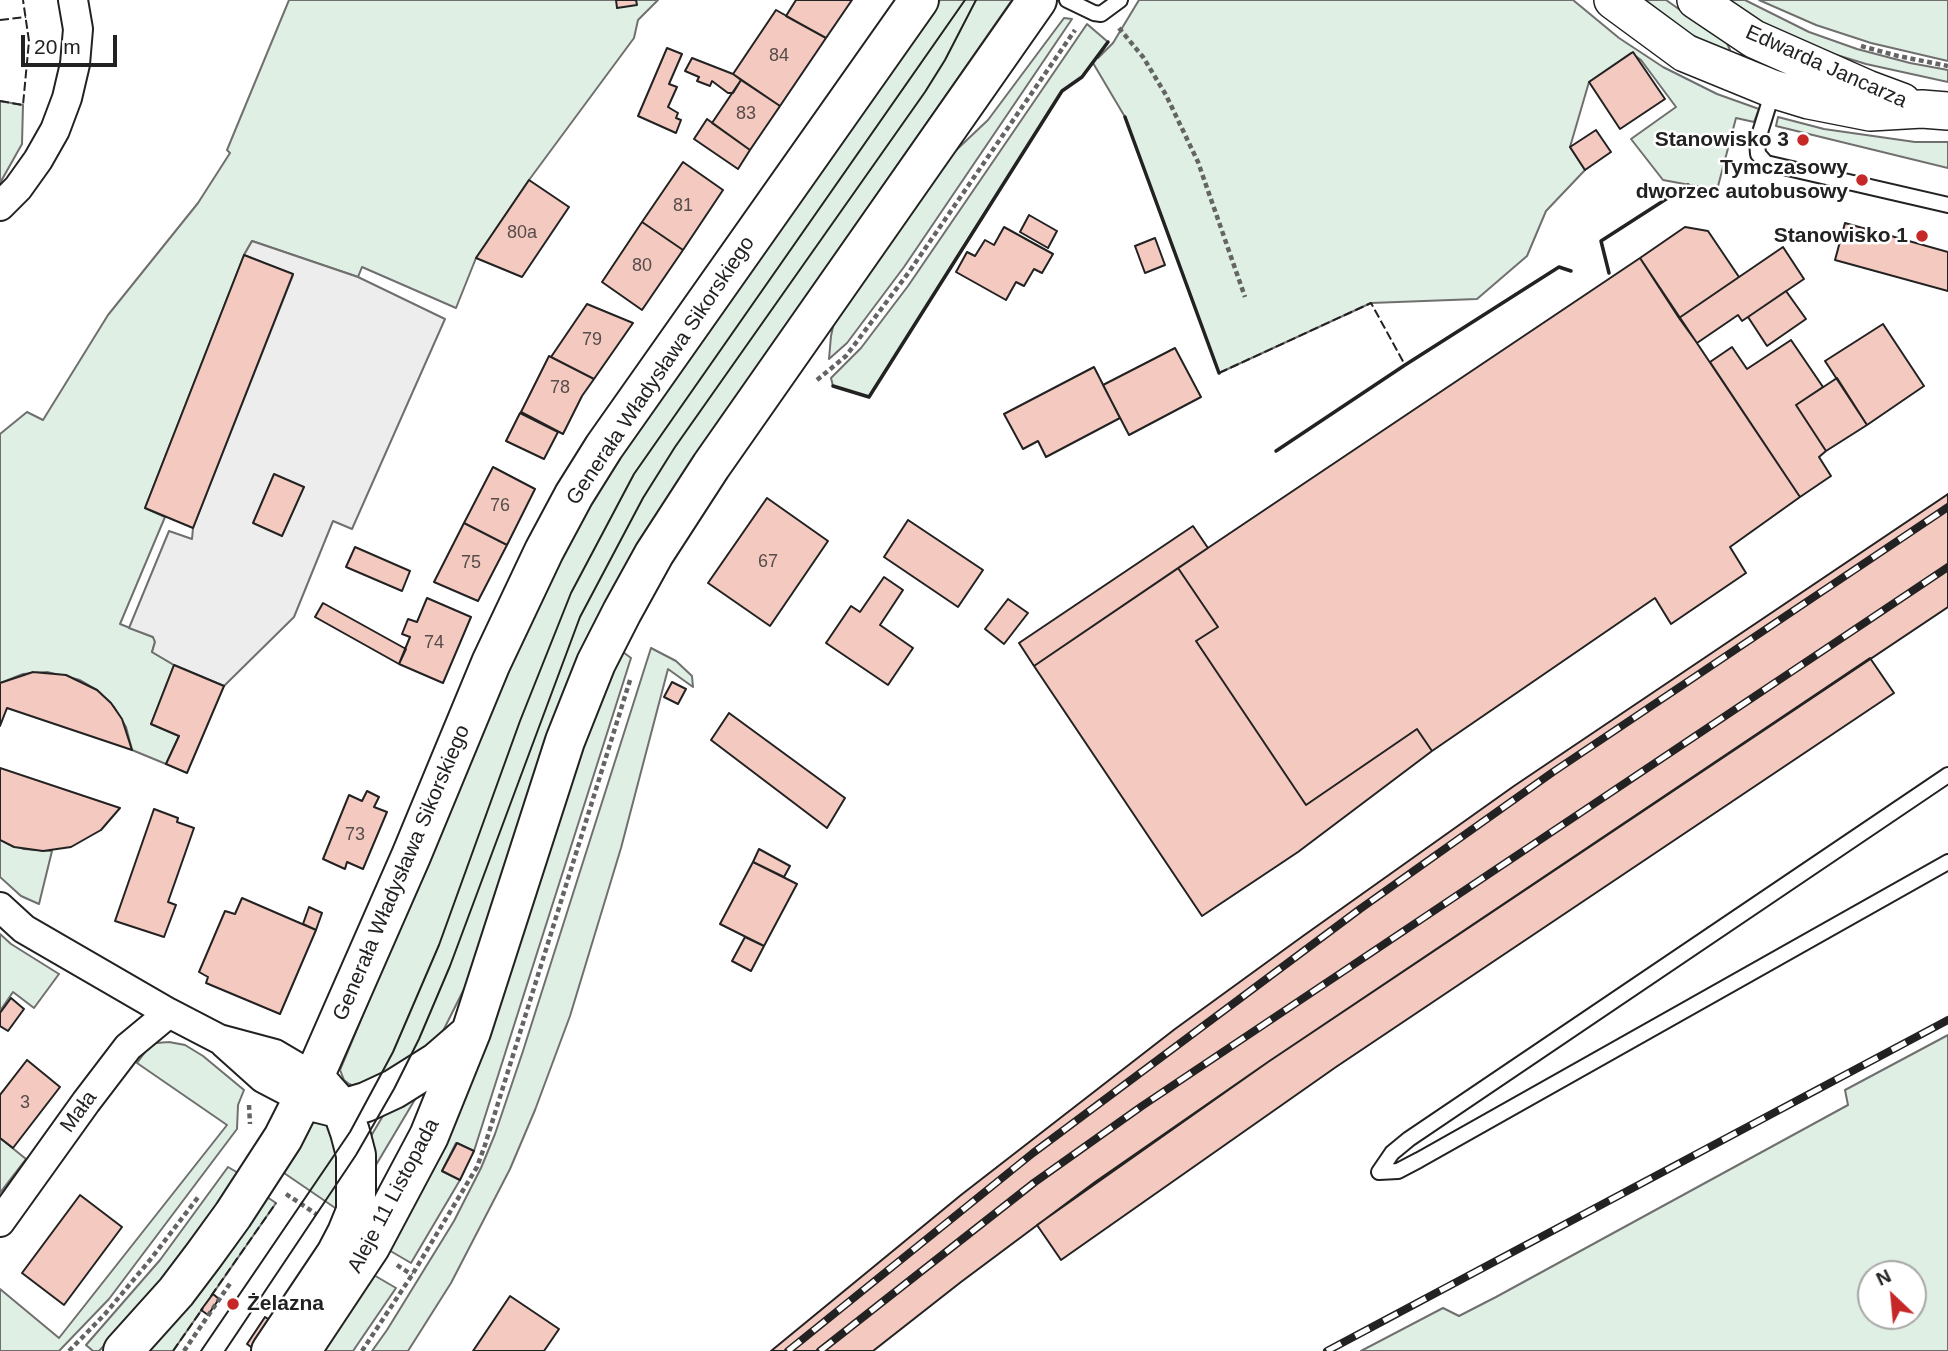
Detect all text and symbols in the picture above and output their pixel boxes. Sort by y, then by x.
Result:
street label: Edwarda Jancarza [1741,20,1911,114]
scale bar [24,21,121,65]
text: 20 m [34,35,81,58]
house number: 84 [769,45,789,67]
house number: 83 [736,103,756,125]
place label: Stanowisko 3 [1655,127,1789,153]
marker: Stanowisko 3 [1795,132,1811,148]
place label: Tymczasowy dworzec autobusowy [1636,155,1848,205]
marker: Tymczasowy dworzec autobusowy [1854,172,1870,188]
house number: 81 [673,195,693,217]
house number: 80a [507,222,537,244]
place label: Stanowisko 1 [1774,223,1908,249]
marker: Stanowisko 1 [1914,228,1930,244]
street label: Generała Władysława Sikorskiego [561,232,761,510]
house number: 80 [632,255,652,277]
house number: 79 [582,329,602,351]
house number: 78 [550,377,570,399]
house number: 76 [490,495,510,517]
house number: 67 [758,551,778,573]
house number: 75 [461,552,481,574]
house number: 74 [424,632,444,654]
street label: Generała Władysława Sikorskiego [328,721,476,1025]
house number: 73 [345,824,365,846]
street label: Mała [55,1086,103,1138]
house number: 3 [20,1092,30,1114]
street label: Aleje 11 Listopada [343,1114,445,1278]
north arrow [1857,1260,1927,1330]
text: N [1873,1265,1894,1290]
place label: Żelazna [247,1291,324,1317]
marker: Żelazna [225,1296,241,1312]

